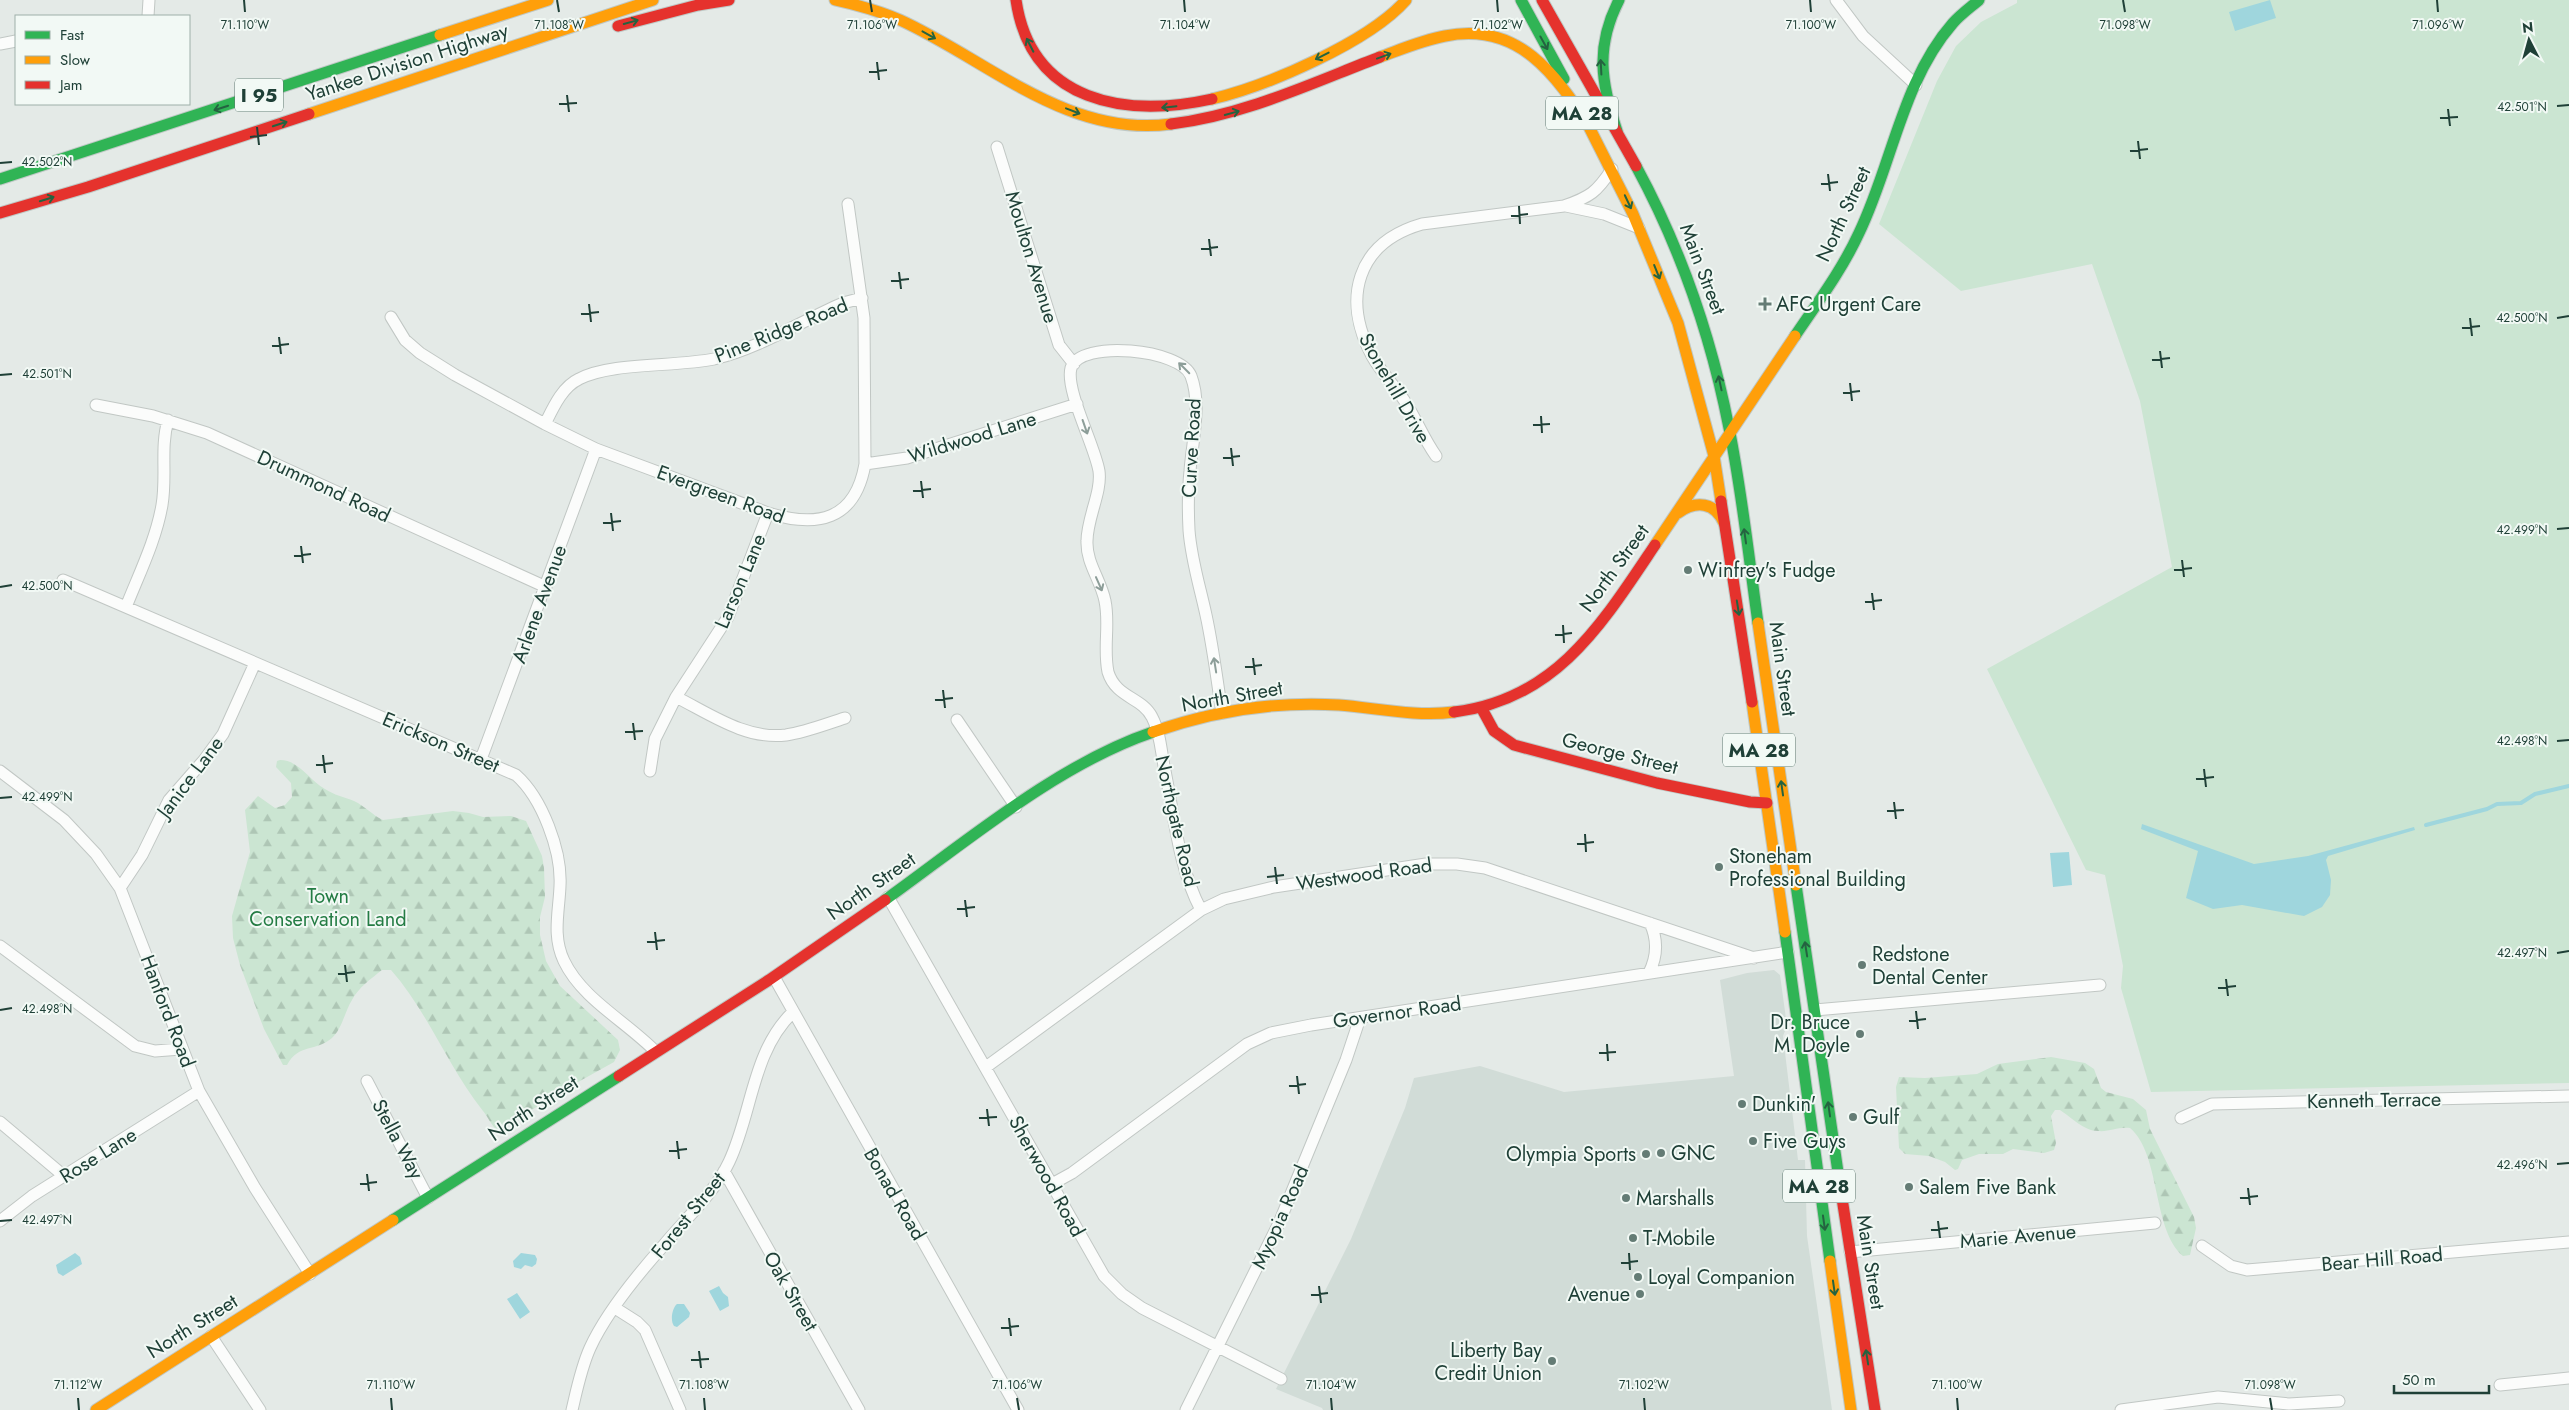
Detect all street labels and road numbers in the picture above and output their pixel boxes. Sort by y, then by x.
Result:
street label: Yankee Division Highway [302,16,512,109]
road number: I 95 [235,78,283,112]
road number: MA 28 [1546,96,1618,130]
street label: North Street [1809,162,1878,267]
street label: Moulton Avenue [998,188,1065,327]
street label: Main Street [1672,220,1733,319]
street label: Pine Ridge Road [710,290,852,370]
street label: Stonehill Drive [1351,328,1438,449]
street label: Curve Road [1174,398,1209,499]
street label: Wildwood Lane [904,404,1040,471]
street label: Drummond Road [252,443,395,530]
street label: Evergreen Road [653,458,789,531]
street label: North Street [1573,518,1656,618]
street label: Larson Lane [708,529,773,633]
street label: Arlene Avenue [505,541,574,667]
street label: Main Street [1762,620,1804,718]
street label: North Street [1179,673,1285,720]
street label: Erickson Street [378,705,504,780]
street label: George Street [1559,725,1681,782]
street label: Janice Lane [148,730,231,827]
road number: MA 28 [1723,734,1795,766]
street label: Northgate Road [1147,753,1206,890]
street label: North Street [821,845,922,928]
street label: Westwood Road [1294,851,1434,898]
street label: Hanford Road [133,951,202,1072]
street label: Governor Road [1331,989,1463,1036]
street label: North Street [482,1068,584,1148]
street label: Kenneth Terrace [2307,1085,2441,1116]
street label: Stella Way [364,1094,431,1185]
street label: Sherwood Road [1001,1110,1092,1242]
street label: Rose Lane [54,1120,142,1190]
street label: Bonad Road [856,1143,933,1246]
street label: Myopia Road [1245,1161,1316,1274]
street label: Forest Street [644,1166,732,1265]
road number: MA 28 [1783,1170,1855,1202]
street label: Main Street [1849,1213,1892,1312]
street label: Marie Avenue [1959,1217,2077,1256]
street label: Bear Hill Road [2320,1240,2444,1279]
street label: Oak Street [756,1246,825,1337]
street label: North Street [141,1287,243,1366]

